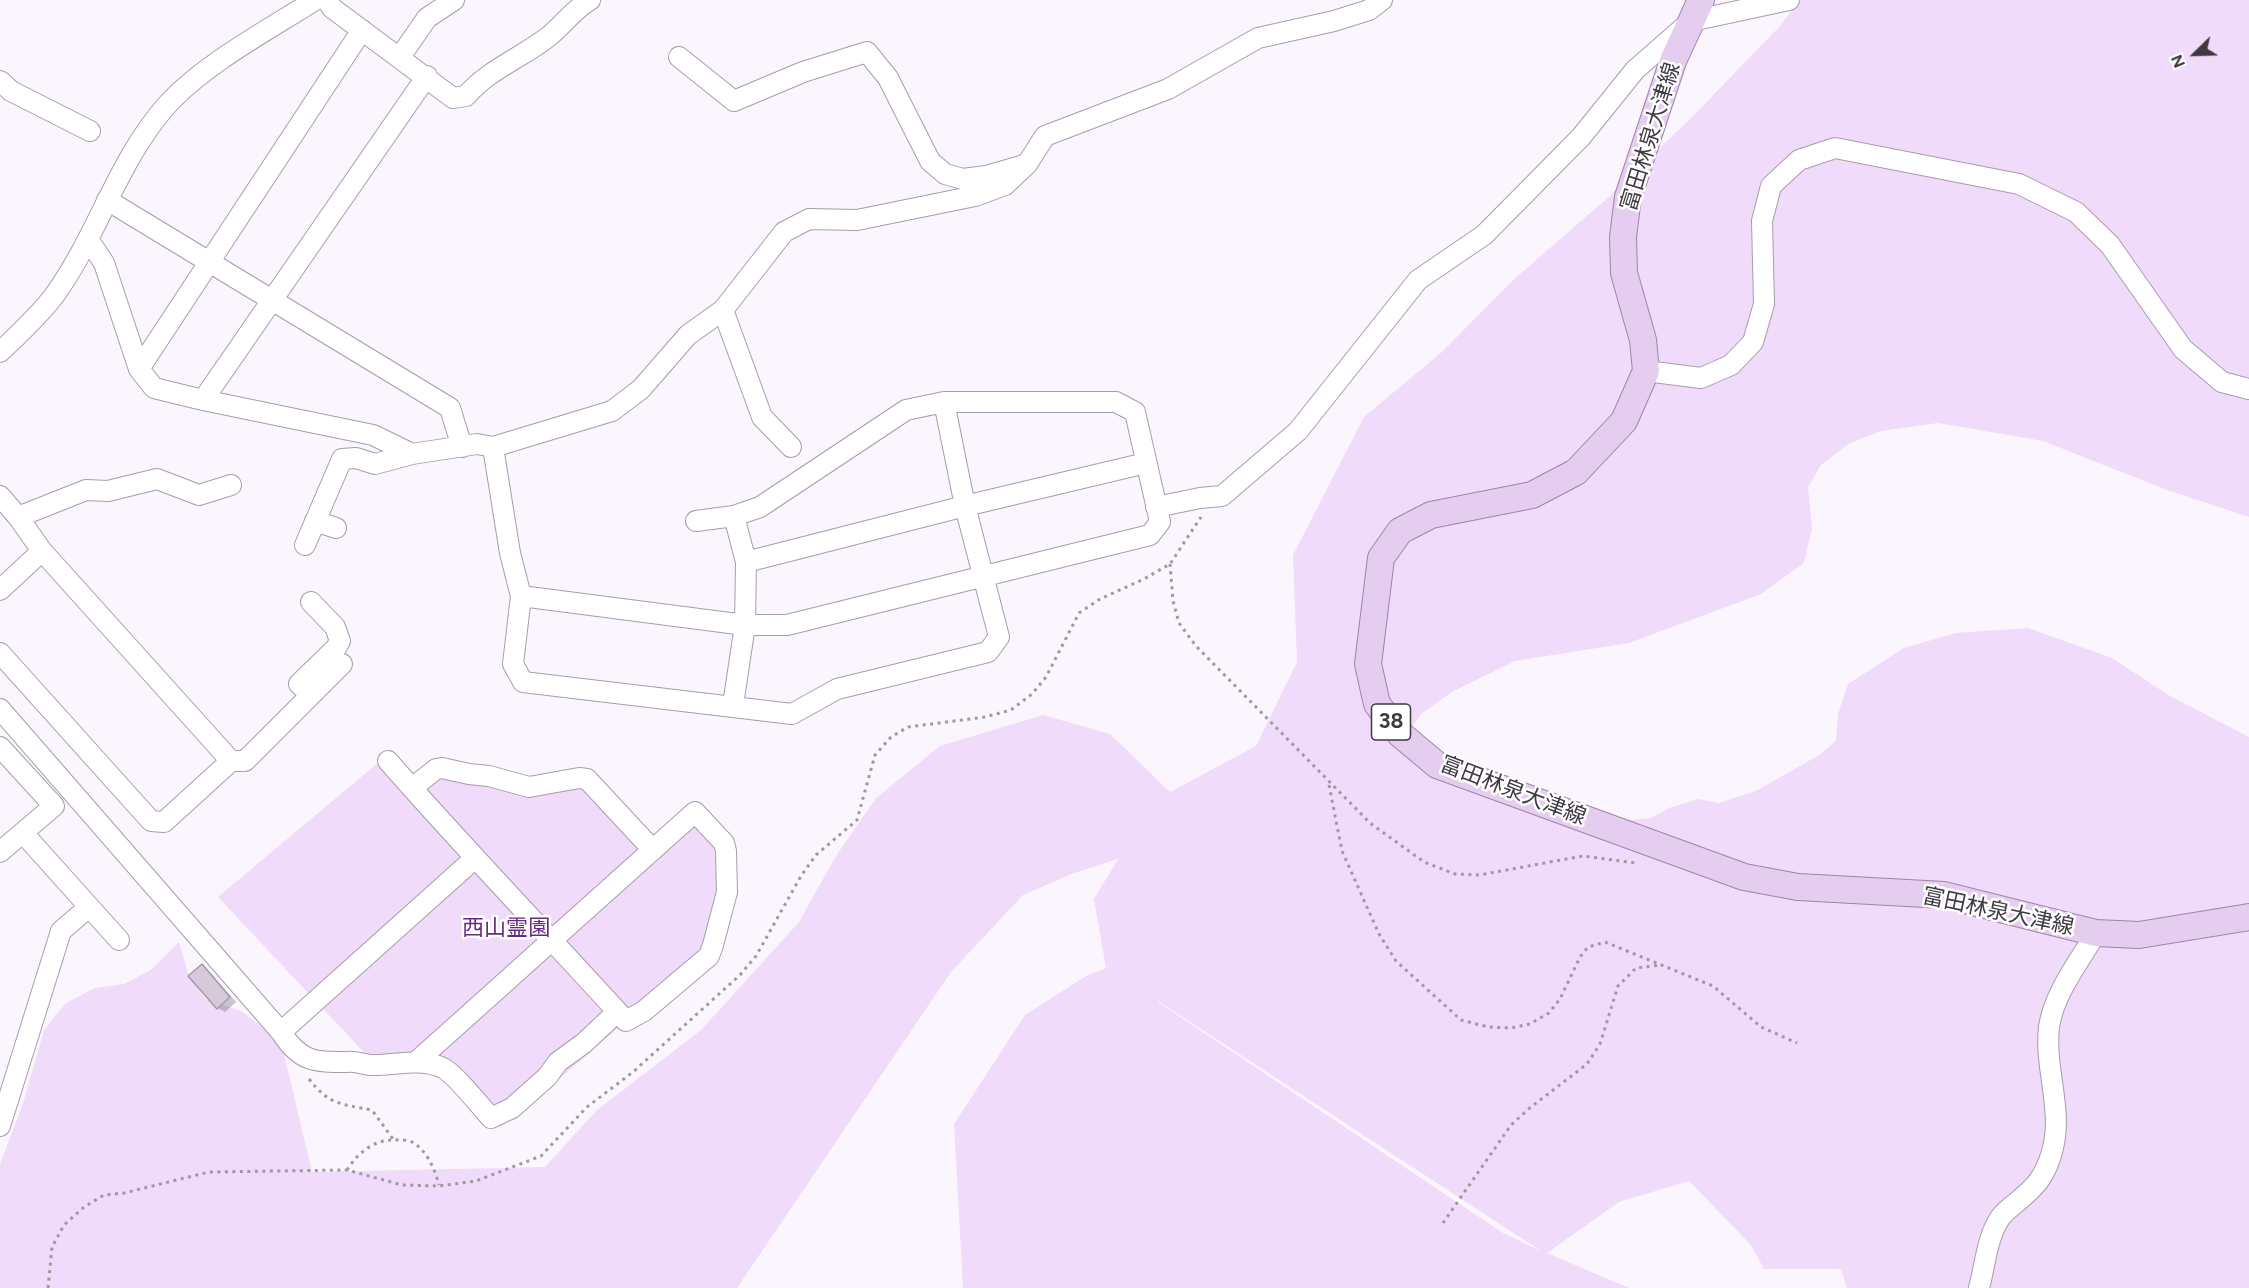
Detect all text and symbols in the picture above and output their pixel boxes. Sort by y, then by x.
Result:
north arrow [2165,24,2225,84]
text: N [2167,52,2189,71]
street label: 富田林泉大津線 [1616,60,1686,214]
road number: 38 [1372,704,1410,740]
street label: 富田林泉大津線 [1436,751,1590,831]
street label: 富田林泉大津線 [1920,883,2076,941]
park label: 西山霊園 [462,916,550,942]

